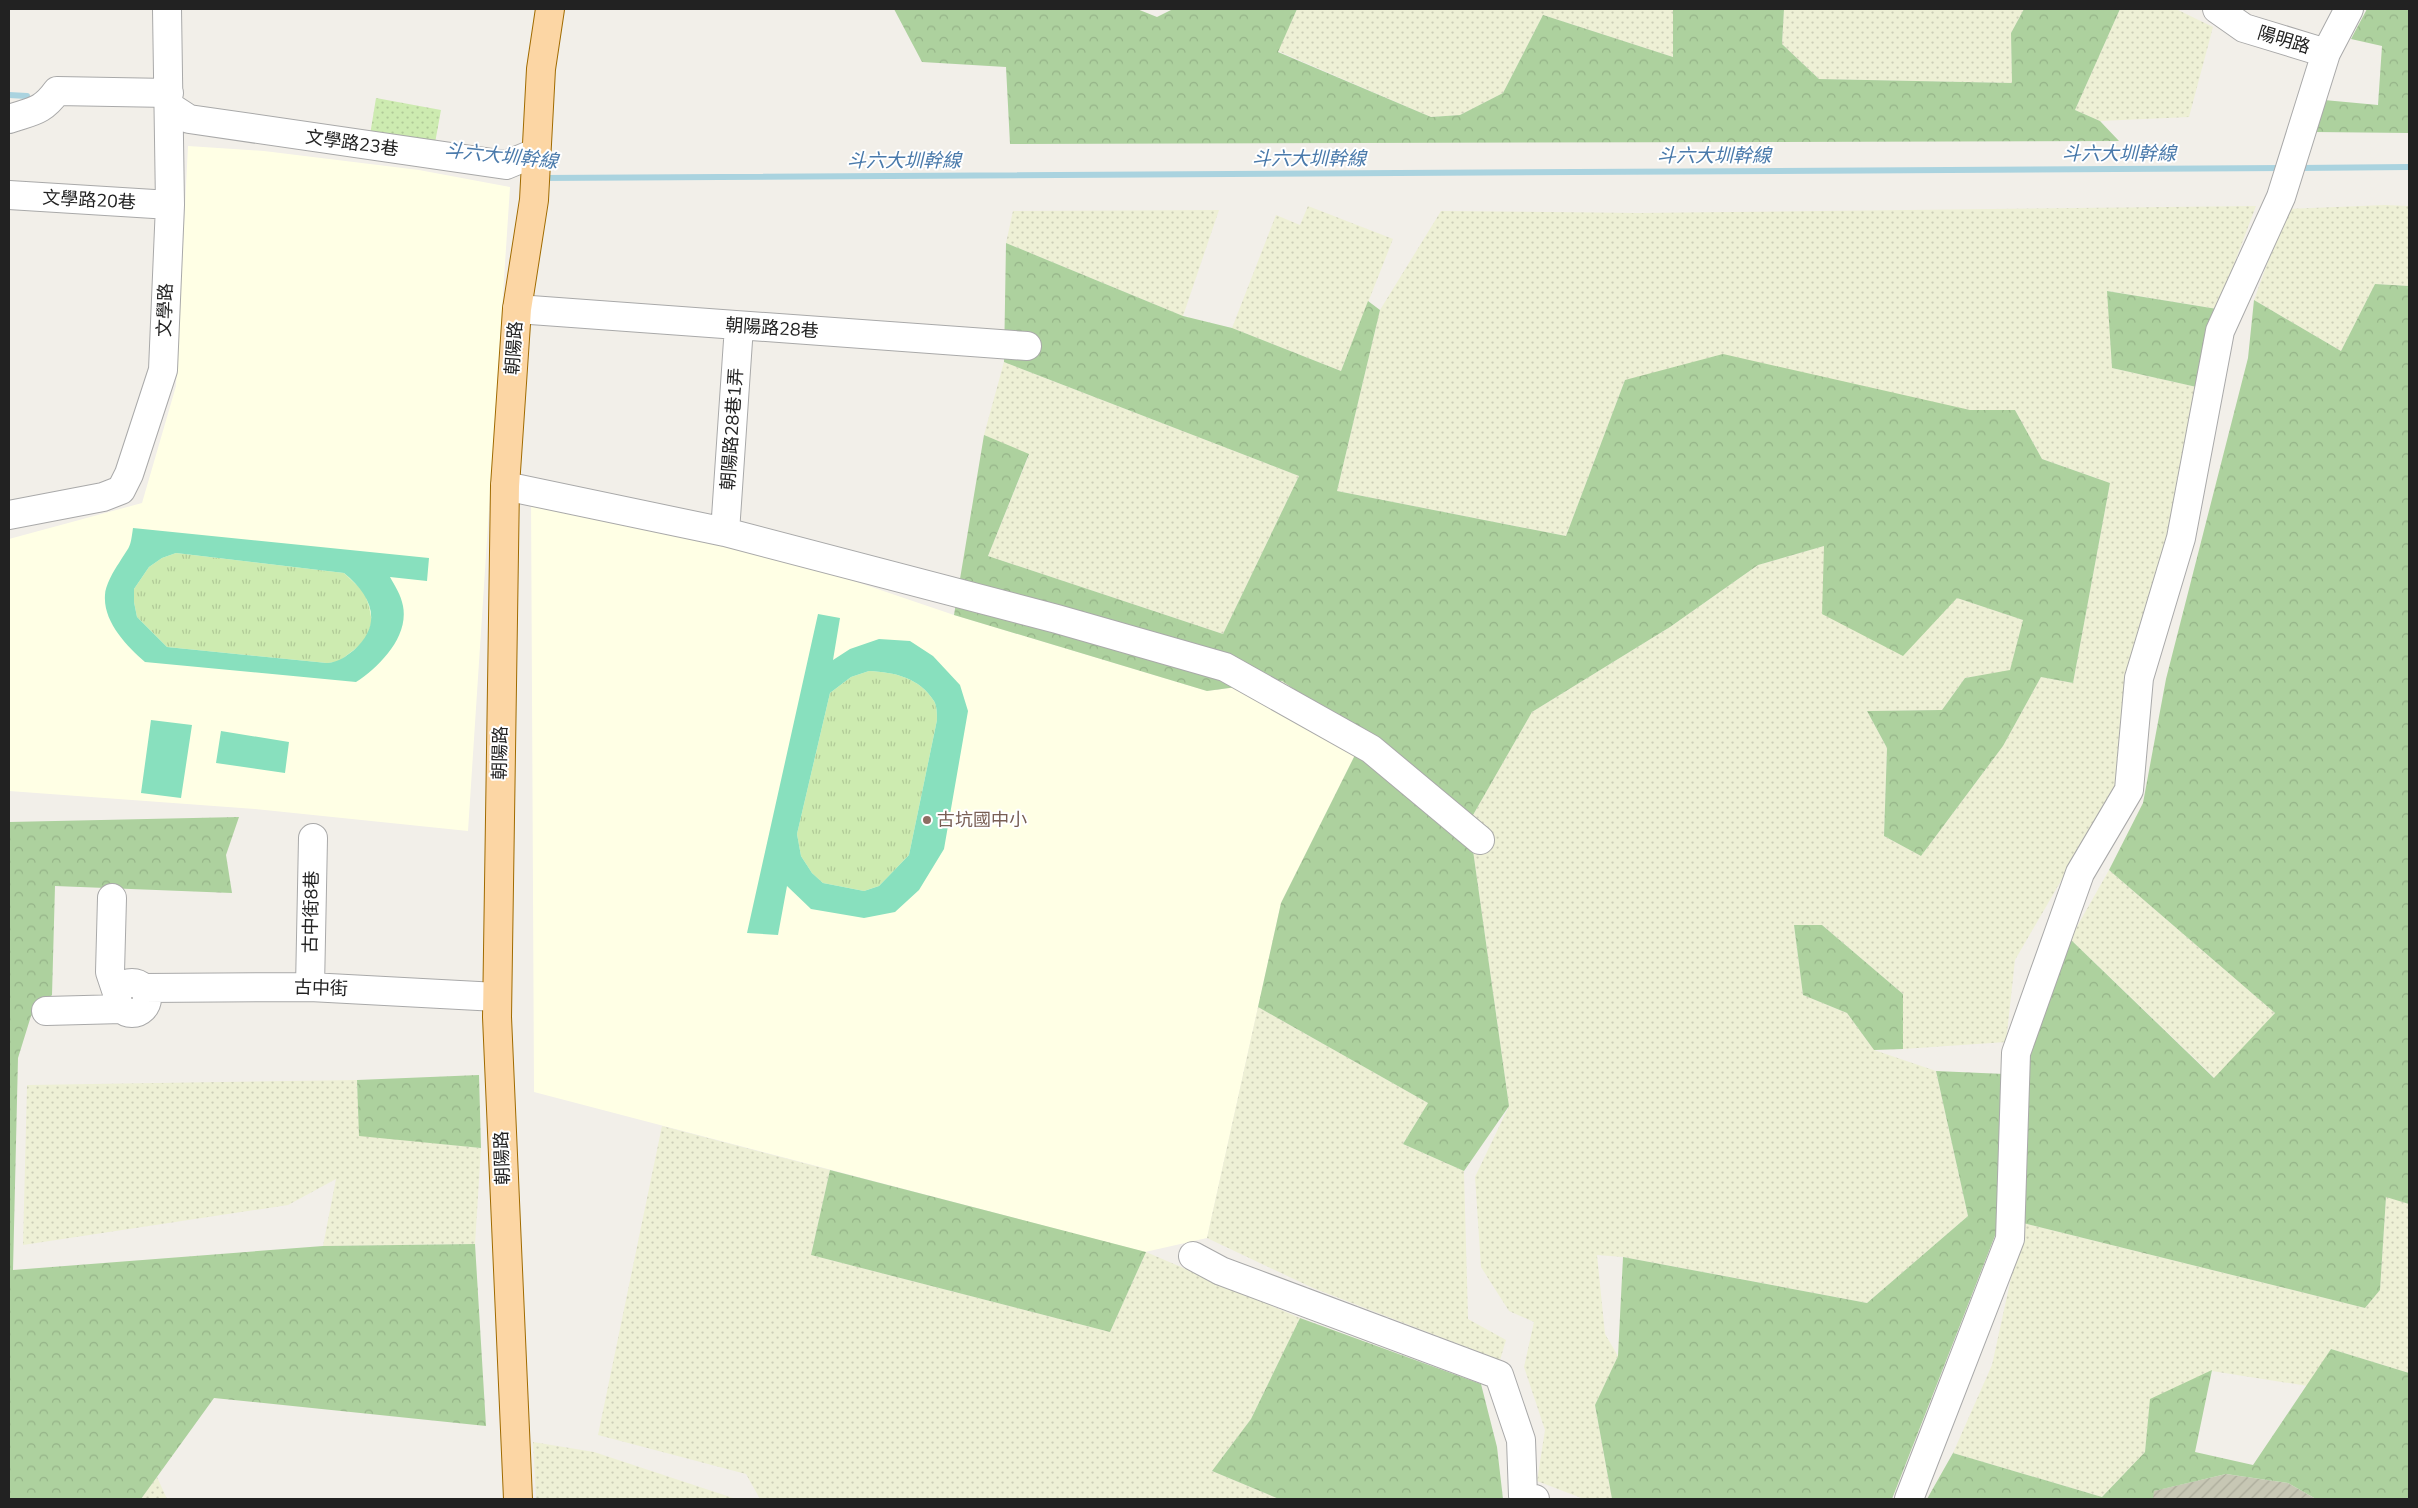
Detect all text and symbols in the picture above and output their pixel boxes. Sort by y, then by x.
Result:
street label: 陽明路 [2255,21,2313,59]
street label: 文學路23巷 [304,125,400,161]
water label: 斗六大圳幹線 [443,137,561,175]
water label: 斗六大圳幹線 [2062,141,2178,167]
water label: 斗六大圳幹線 [1657,143,1773,169]
water label: 斗六大圳幹線 [1252,146,1368,172]
water label: 斗六大圳幹線 [847,148,963,174]
street label: 文學路20巷 [42,186,136,214]
street label: 文學路 [152,283,178,337]
street label: 朝陽路28巷 [724,313,820,343]
street label: 朝陽路 [500,320,528,376]
street label: 朝陽路28巷1弄 [716,367,748,491]
street label: 朝陽路 [488,726,512,780]
place label: 古坑國中小 [937,808,1027,832]
marker: 古坑國中小 [921,814,933,826]
street label: 古中街8巷 [298,870,324,954]
street label: 古中街 [294,975,348,1001]
street label: 朝陽路 [489,1131,515,1185]

